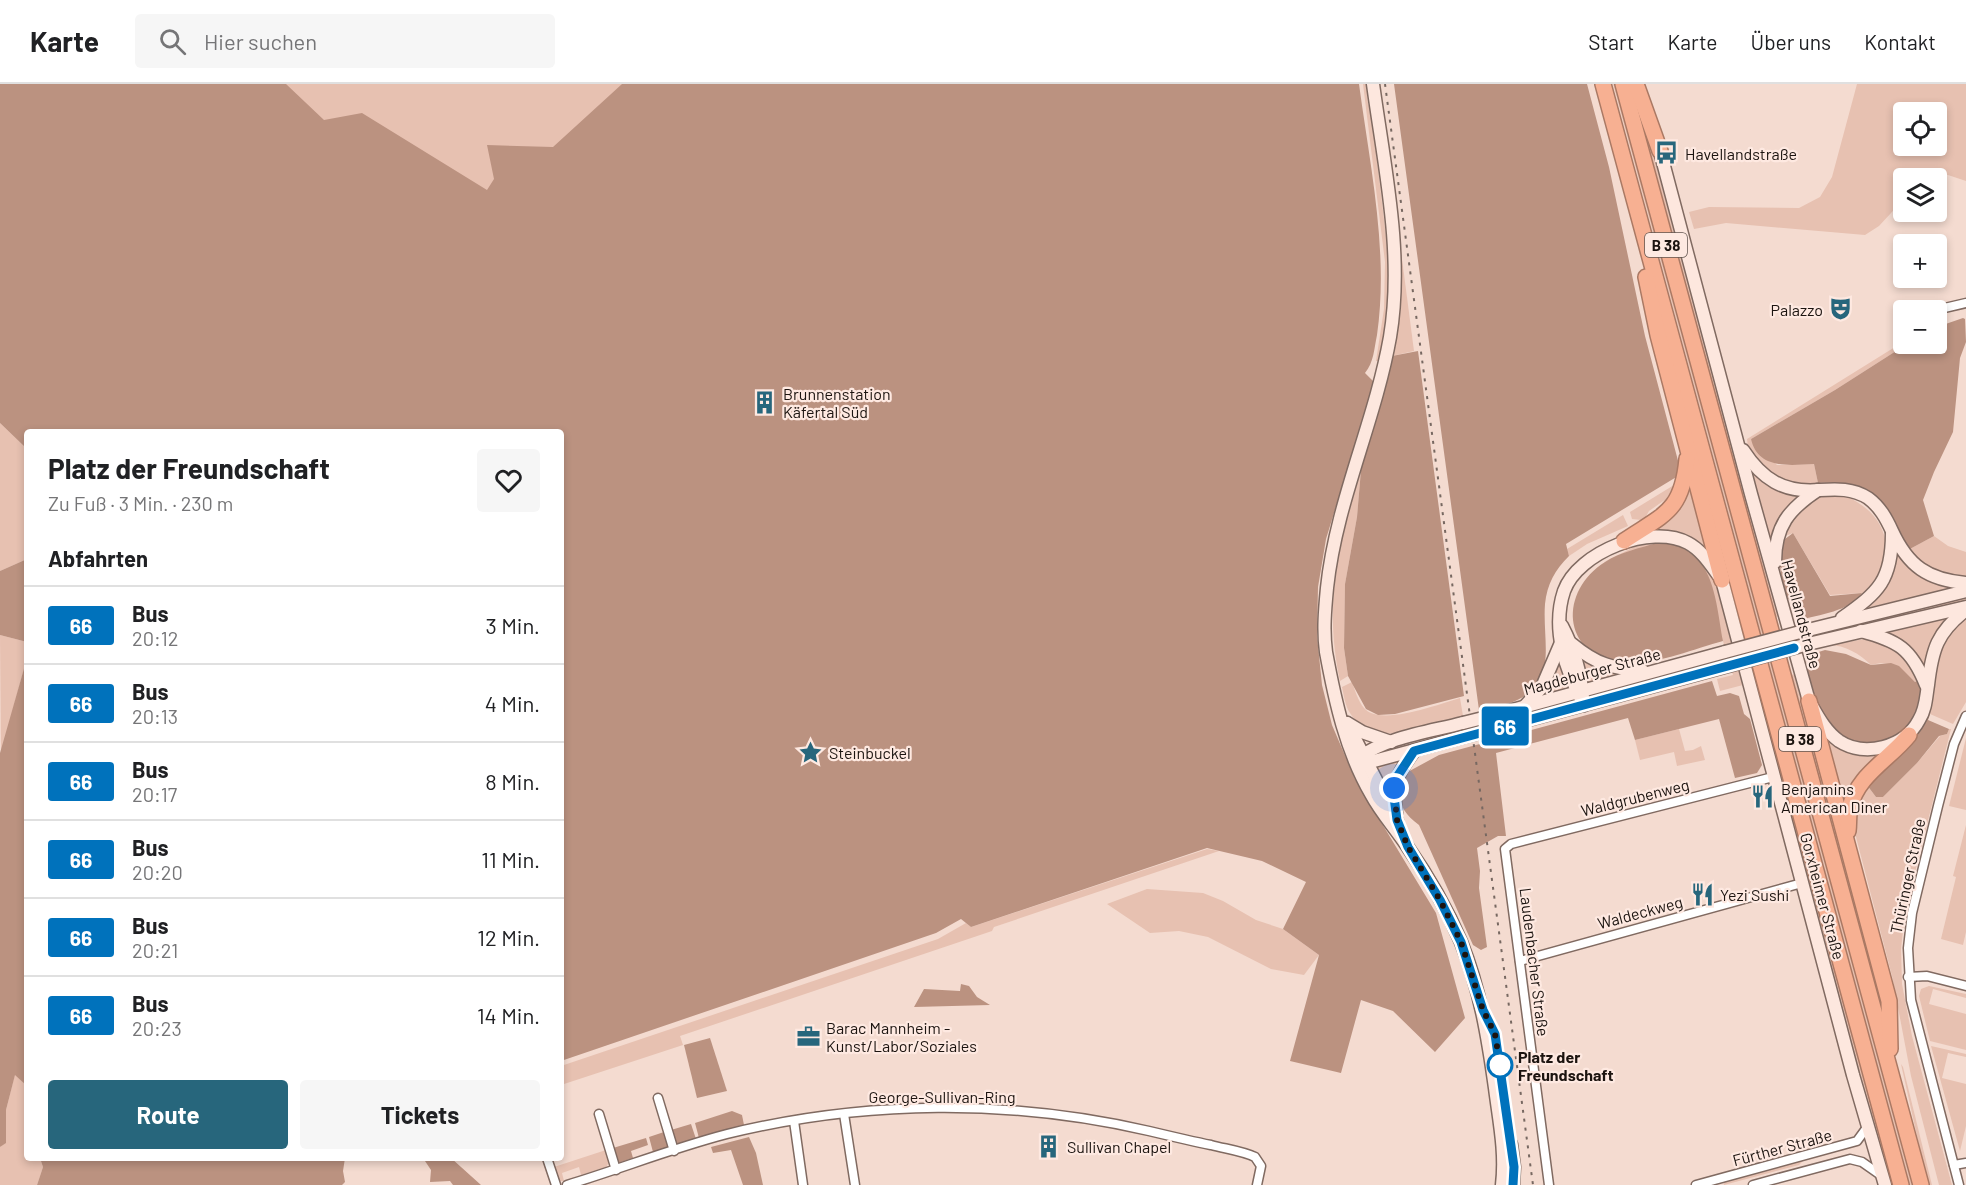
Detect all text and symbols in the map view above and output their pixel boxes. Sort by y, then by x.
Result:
search box [135,14,555,68]
text: Karte [30,24,99,58]
icon: search [156,25,189,58]
text: Hier suchen [204,28,317,54]
text: Start [1588,29,1635,54]
text: Karte [1668,29,1718,54]
text: Über uns [1751,29,1831,54]
text: Kontakt [1864,29,1936,54]
map controls [1893,102,1947,354]
button: locate [1893,102,1947,156]
bus stop icon: Havellandstraße [1654,140,1680,166]
place label: Havellandstraße [1685,144,1797,163]
button: layers [1893,168,1947,222]
road number: B 38 [1645,233,1687,257]
button: + [1893,234,1947,288]
theatre icon: Palazzo [1828,296,1854,322]
place label: Palazzo [1771,300,1823,319]
button: − [1893,300,1947,354]
place label: Brunnenstation Käfertal Süd [783,384,891,421]
building icon: Brunnenstation Käfertal Süd [752,389,778,415]
button: heart [477,449,540,512]
text: Platz der Freundschaft [48,451,330,485]
text: Zu Fuß · 3 Min. · 230 m [48,491,233,515]
text: Abfahrten [48,545,148,571]
street label: Havellandstraße [1778,557,1826,671]
text: Bus [132,600,169,626]
text: 3 Min. [485,612,540,638]
text: 66 [70,613,92,638]
text: 20:12 [132,626,179,650]
street label: Magdeburger Straße [1521,644,1663,698]
text: Bus [132,678,169,704]
text: 4 Min. [485,690,540,716]
text: 66 [70,691,92,716]
text: 20:13 [132,704,178,728]
line badge: 66 [1478,706,1532,746]
text: 66 [1494,714,1516,739]
road number: B 38 [1779,727,1821,751]
place icon: Steinbuckel [798,739,824,765]
place label: Steinbuckel [829,743,911,762]
text: Bus [132,756,169,782]
text: 8 Min. [485,768,540,794]
text: 66 [70,769,92,794]
your location [1379,773,1409,803]
street label: Waldgrubenweg [1579,774,1691,820]
place label: Benjamins American Diner [1781,779,1888,816]
text: 20:17 [132,782,177,806]
restaurant icon: Benjamins American Diner [1750,784,1776,810]
street label: Thüringer Straße [1885,817,1929,935]
street label: Gorxheimer Straße [1797,831,1849,961]
text: Bus [132,834,169,860]
text: 11 Min. [481,846,540,872]
text: 66 [70,847,92,872]
text: 20:20 [132,860,183,884]
restaurant icon: Yezi Sushi [1689,881,1715,907]
place label: Yezi Sushi [1720,885,1789,904]
street label: Laudenbacher Straße [1516,887,1554,1037]
street label: Waldeckweg [1595,892,1685,932]
text: Bus [132,912,169,938]
text: 12 Min. [477,924,540,950]
text: 66 [70,925,92,950]
text: 20:21 [132,938,178,962]
text: Bus [132,990,169,1016]
text: 14 Min. [477,1002,540,1028]
text: 66 [70,1003,92,1028]
text: 20:23 [132,1016,182,1040]
place label: Barac Mannheim - Kunst/Labor/Soziales [826,1018,977,1055]
office icon: Barac Mannheim - Kunst/Labor/Soziales [795,1023,821,1049]
place label: Platz der Freundschaft [1518,1047,1614,1084]
marker: Platz der Freundschaft [1487,1052,1513,1078]
button: Route [48,1080,288,1149]
button: Tickets [300,1080,540,1149]
street label: George-Sullivan-Ring [869,1087,1015,1106]
street label: Fürther Straße [1730,1125,1834,1169]
building icon: Sullivan Chapel [1036,1133,1062,1159]
place label: Sullivan Chapel [1067,1137,1171,1156]

